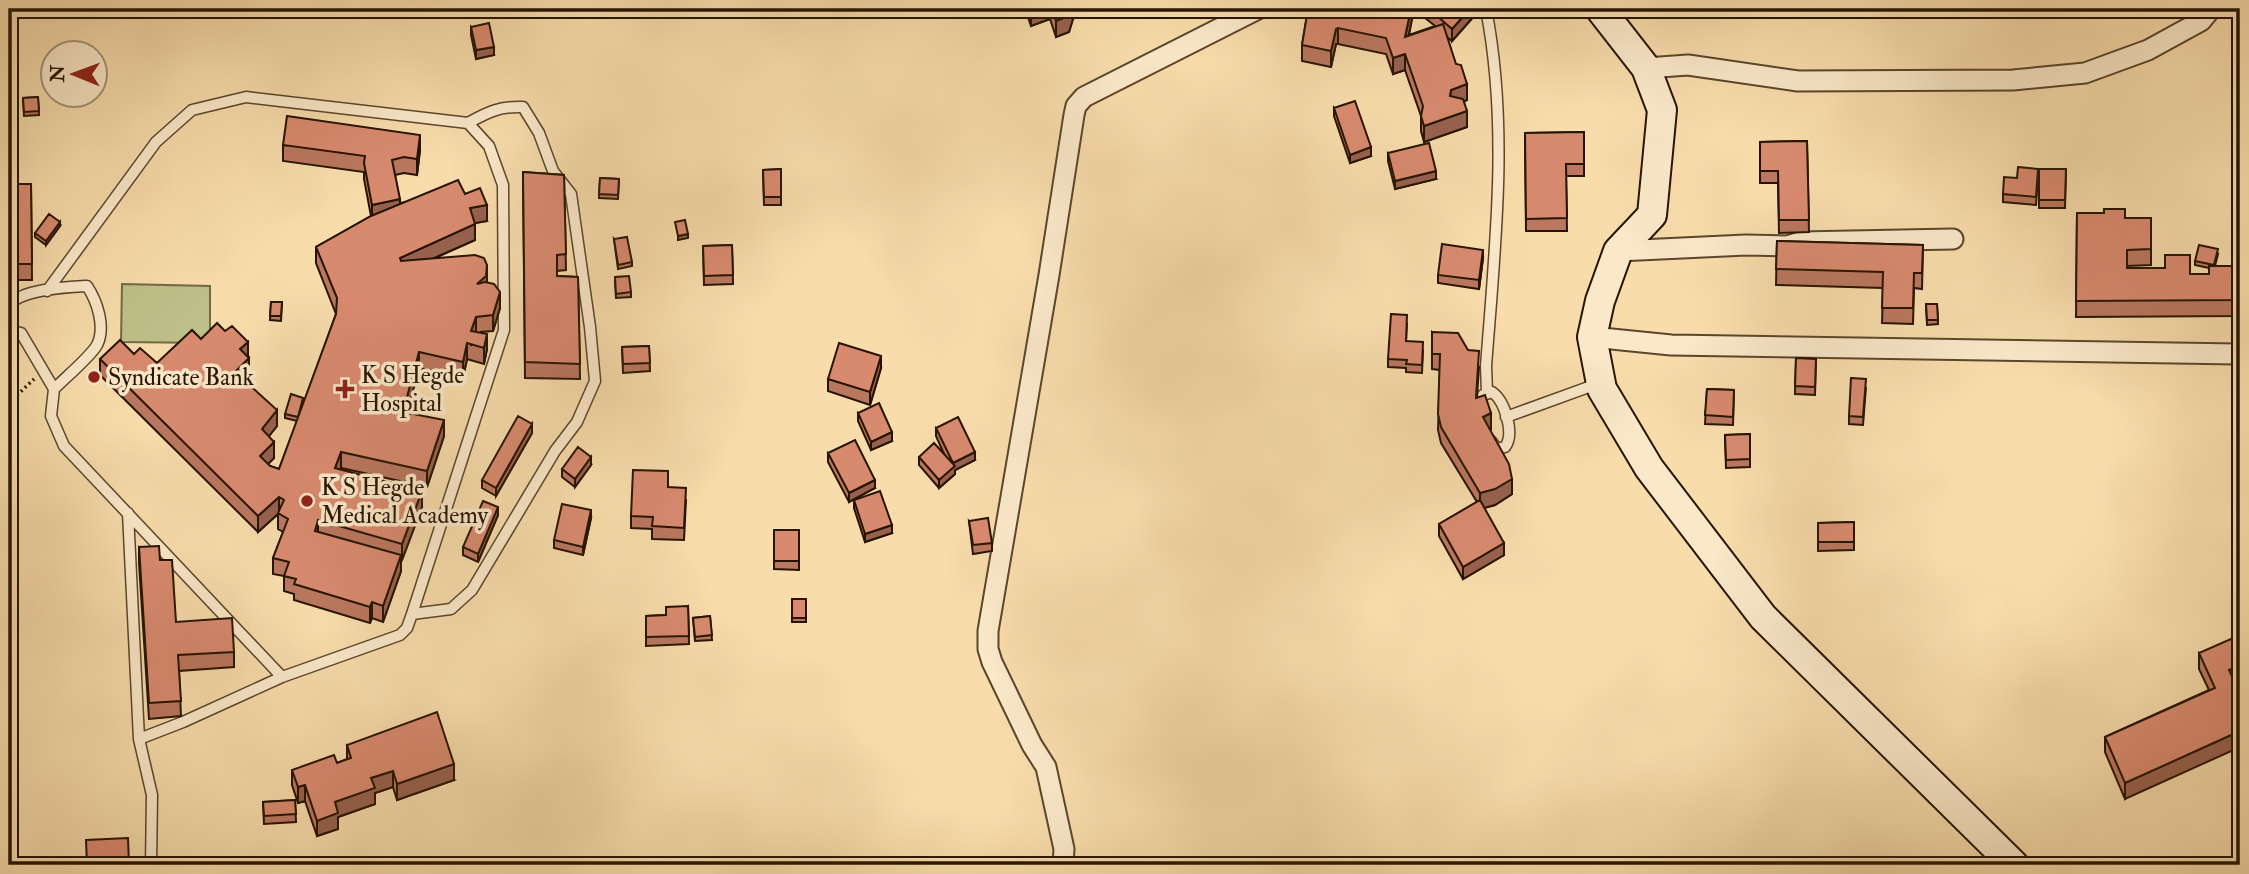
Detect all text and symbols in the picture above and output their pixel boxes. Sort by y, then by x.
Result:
north arrow [38,38,108,108]
text: N [46,64,70,83]
place label: K S Hegde Hospital [361,360,464,419]
place label: Syndicate Bank [108,362,255,393]
marker: Syndicate Bank [86,369,102,385]
marker: K S Hegde Hospital [335,379,355,399]
place label: K S Hegde Medical Academy [321,472,489,531]
marker: K S Hegde Medical Academy [299,493,315,509]

